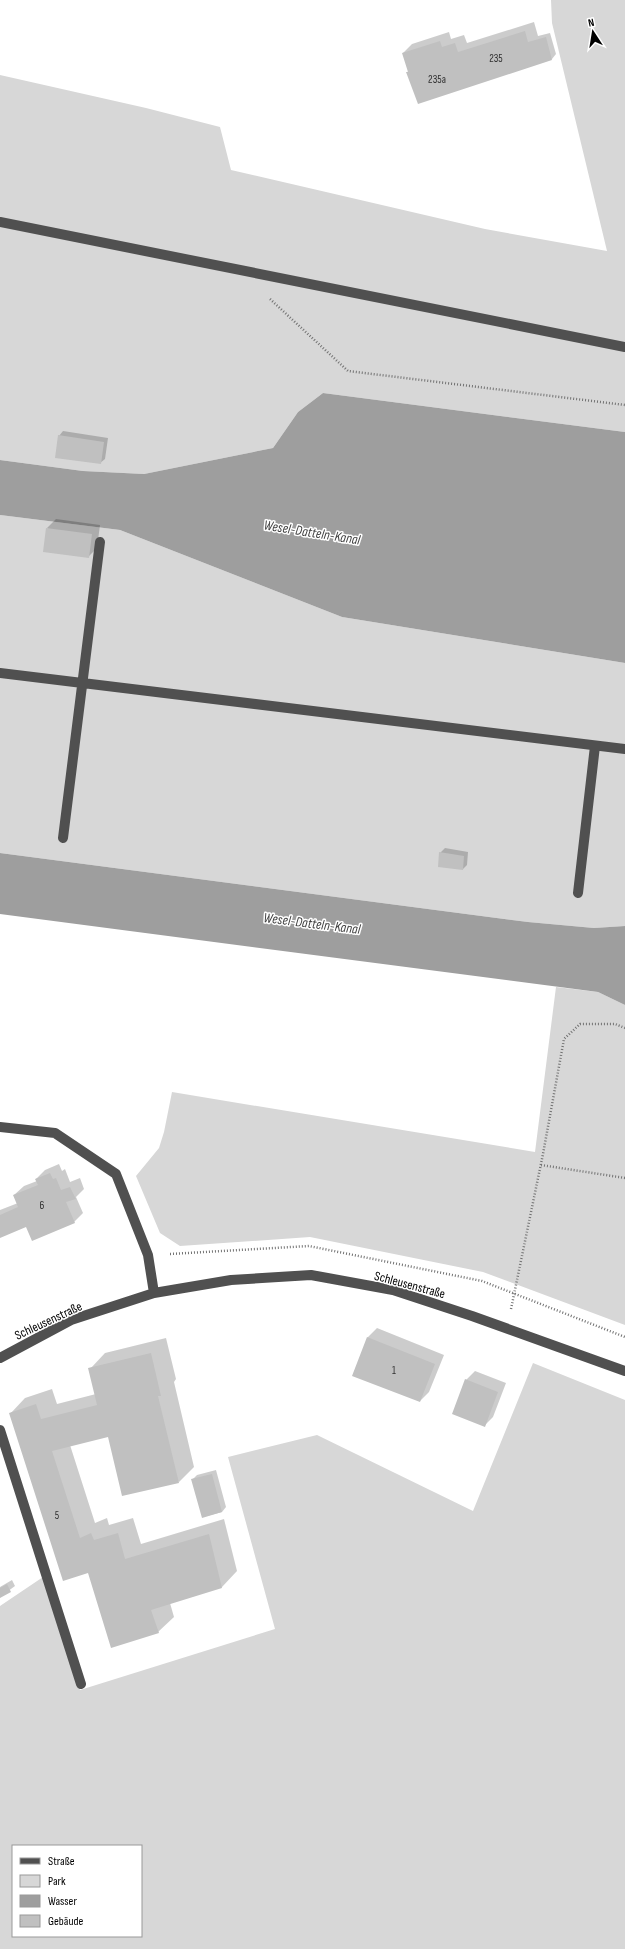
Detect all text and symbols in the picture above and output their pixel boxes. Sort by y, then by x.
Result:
north arrow [573,12,613,52]
text: N [587,16,595,30]
house number: 235 [489,52,503,65]
house number: 235a [428,73,446,86]
water label: Wesel-Datteln-Kanal [263,516,362,549]
water label: Wesel-Datteln-Kanal [263,909,362,938]
house number: 6 [40,1199,45,1212]
street label: Schleusenstraße [373,1268,447,1302]
street label: Schleusenstraße [12,1298,85,1344]
house number: 1 [392,1364,396,1377]
house number: 5 [55,1509,59,1522]
legend [12,1845,142,1937]
text: Straße [48,1854,75,1869]
text: Park [48,1874,66,1889]
text: Wasser [48,1894,77,1909]
text: Gebäude [48,1914,83,1929]

